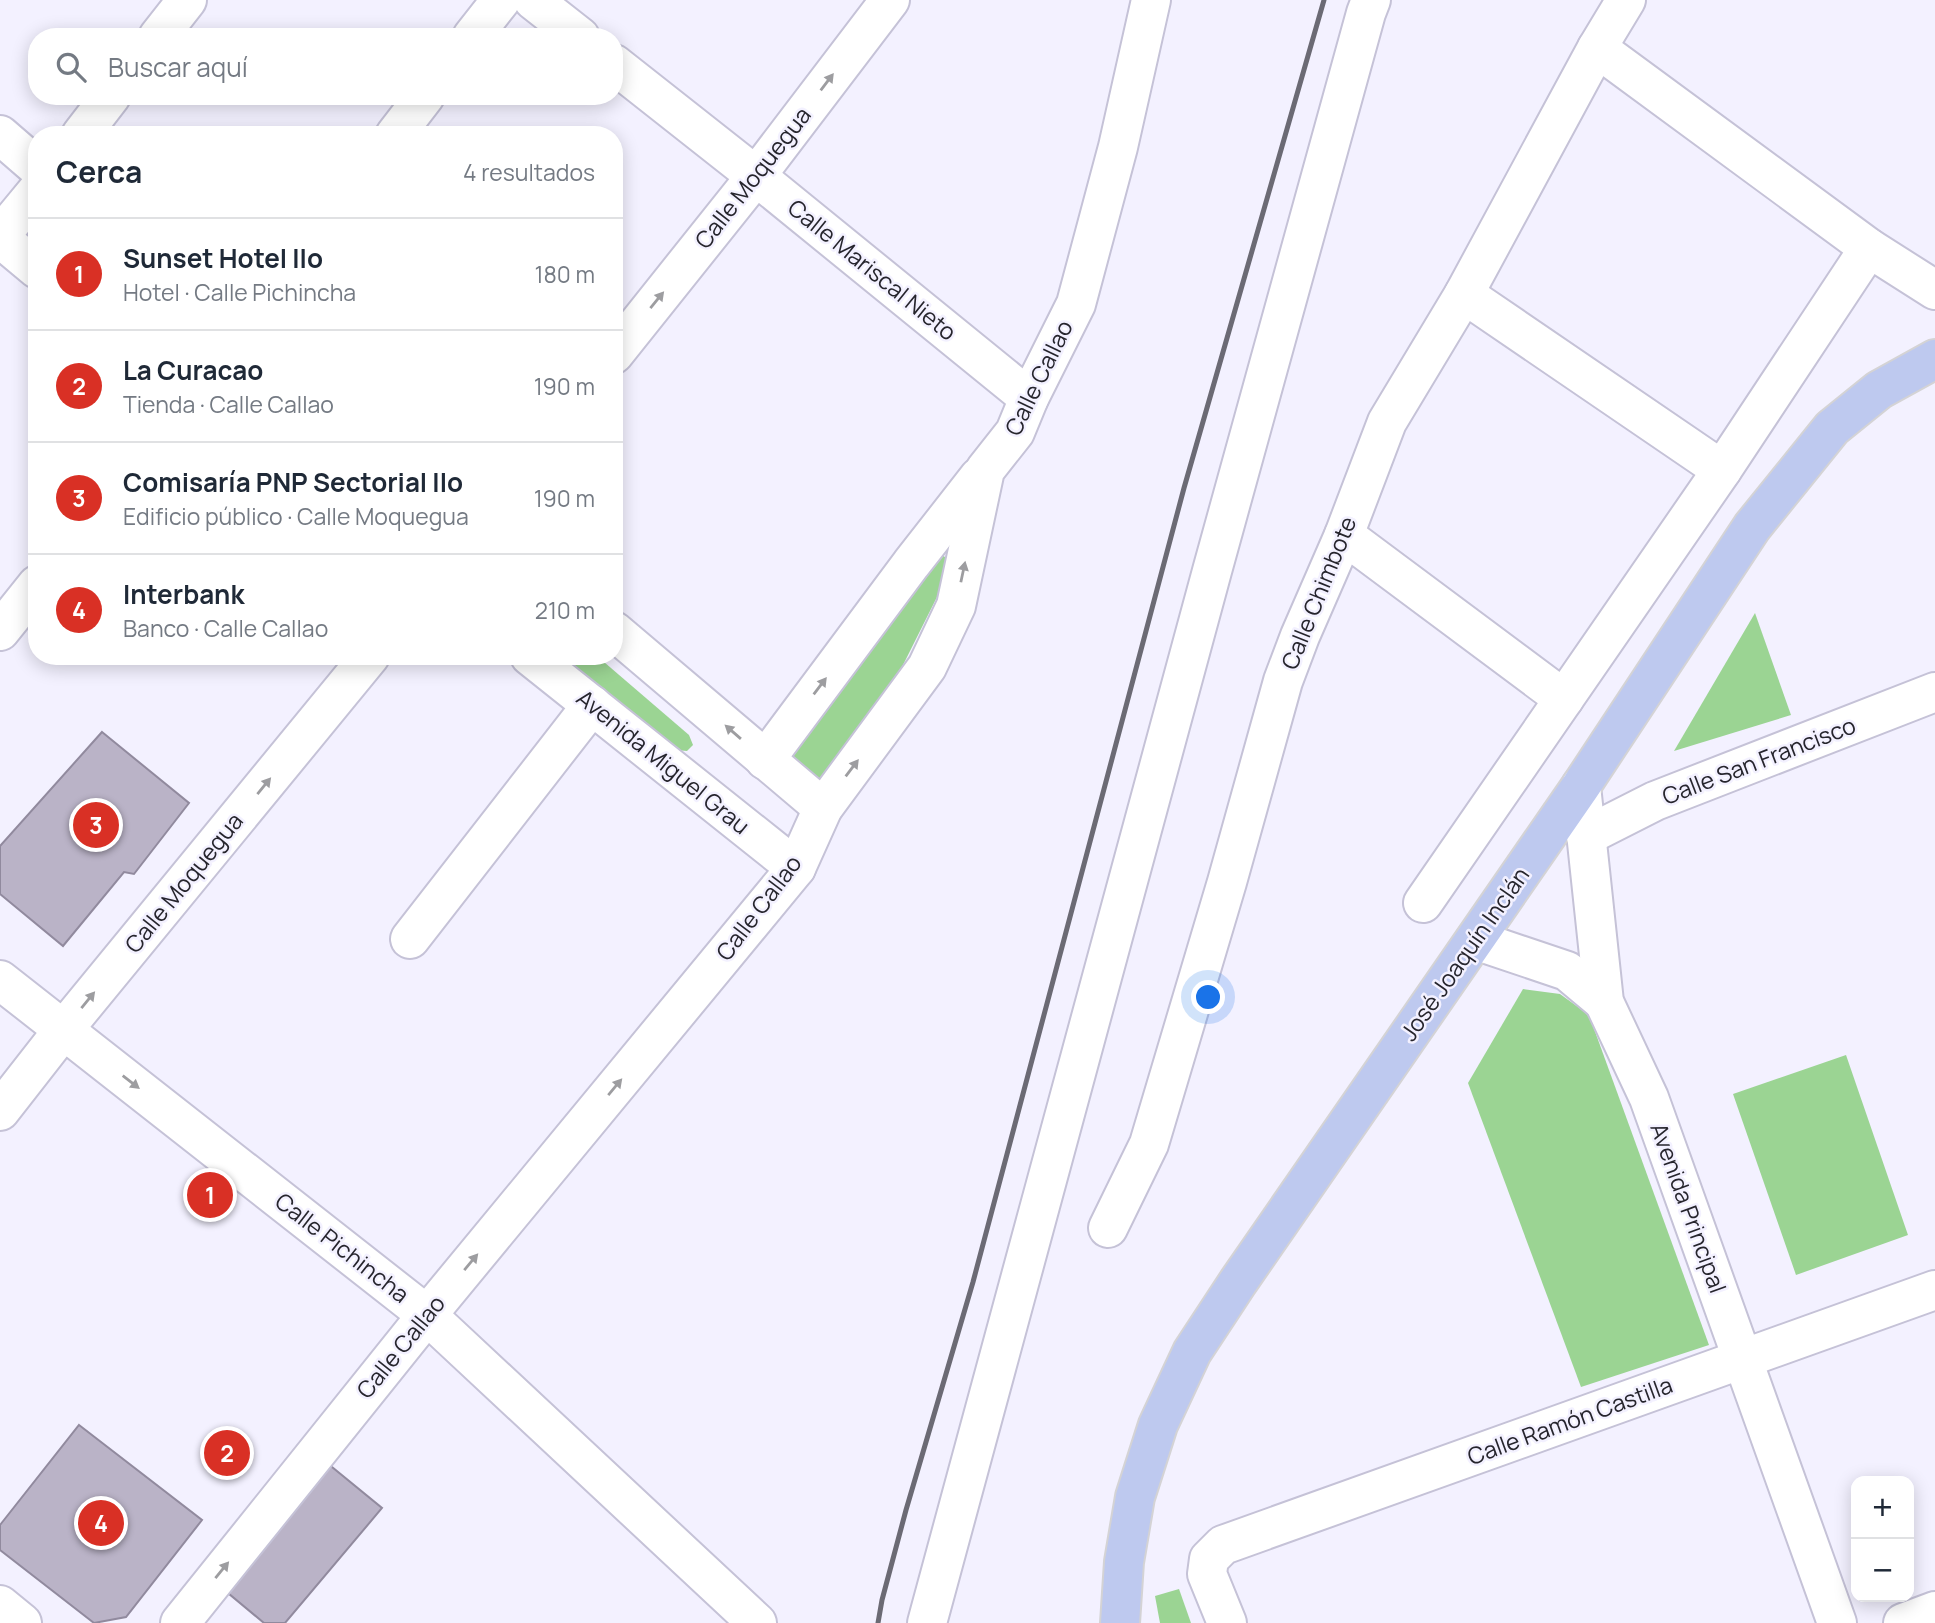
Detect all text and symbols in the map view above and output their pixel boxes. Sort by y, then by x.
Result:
search box [28,28,623,105]
icon: search [52,48,90,86]
text: Buscar aquí [108,49,248,85]
one-way arrow [820,74,835,92]
street label: Calle Moquegua [687,100,818,255]
text: Cerca [56,151,142,192]
text: 4 resultados [463,156,595,188]
street label: Calle Mariscal Nieto [782,191,964,347]
text: Sunset Hotel Ilo [123,240,323,276]
text: 1 [74,258,84,290]
text: 180 m [535,258,595,290]
text: Hotel · Calle Pichincha [123,276,356,308]
one-way arrow [649,292,664,309]
street label: Calle Callao [996,315,1080,440]
text: La Curacao [123,352,263,388]
text: 2 [72,370,86,402]
text: 190 m [534,370,595,402]
text: Tienda · Calle Callao [123,388,334,420]
text: Comisaría PNP Sectorial Ilo [123,464,463,500]
text: 3 [72,482,86,514]
text: 190 m [534,482,595,514]
text: Edificio público · Calle Moquegua [123,500,469,532]
street label: Calle Chimbote [1273,511,1363,674]
one-way arrow [958,561,969,583]
text: Interbank [123,576,244,612]
text: 4 [72,594,86,626]
text: 210 m [535,594,595,626]
text: Banco · Calle Callao [123,612,328,644]
one-way arrow [813,676,827,695]
street label: Avenida Miguel Grau [570,681,757,841]
street label: Calle San Francisco [1657,708,1860,812]
one-way arrow [724,724,742,740]
one-way arrow [845,759,859,777]
one-way arrow [256,777,271,795]
pin: 3 [73,799,119,851]
street label: Calle Moquegua [117,806,250,959]
street label: Calle Callao [708,848,808,967]
street label: José Joaquín Inclán [1392,860,1536,1047]
your location [1191,980,1225,1014]
one-way arrow [81,991,96,1009]
one-way arrow [123,1074,140,1089]
one-way arrow [608,1078,623,1096]
street label: Avenida Principal [1643,1118,1735,1297]
pin: 1 [187,1169,233,1221]
street label: Calle Pichincha [269,1185,416,1310]
one-way arrow [463,1254,478,1271]
street label: Calle Callao [349,1288,452,1405]
street label: Calle Ramón Castilla [1463,1368,1677,1472]
pin: 2 [204,1427,250,1479]
map controls [1851,1476,1914,1602]
button: + [1851,1476,1914,1539]
pin: 4 [78,1497,124,1549]
button: − [1851,1539,1914,1602]
one-way arrow [215,1561,230,1579]

